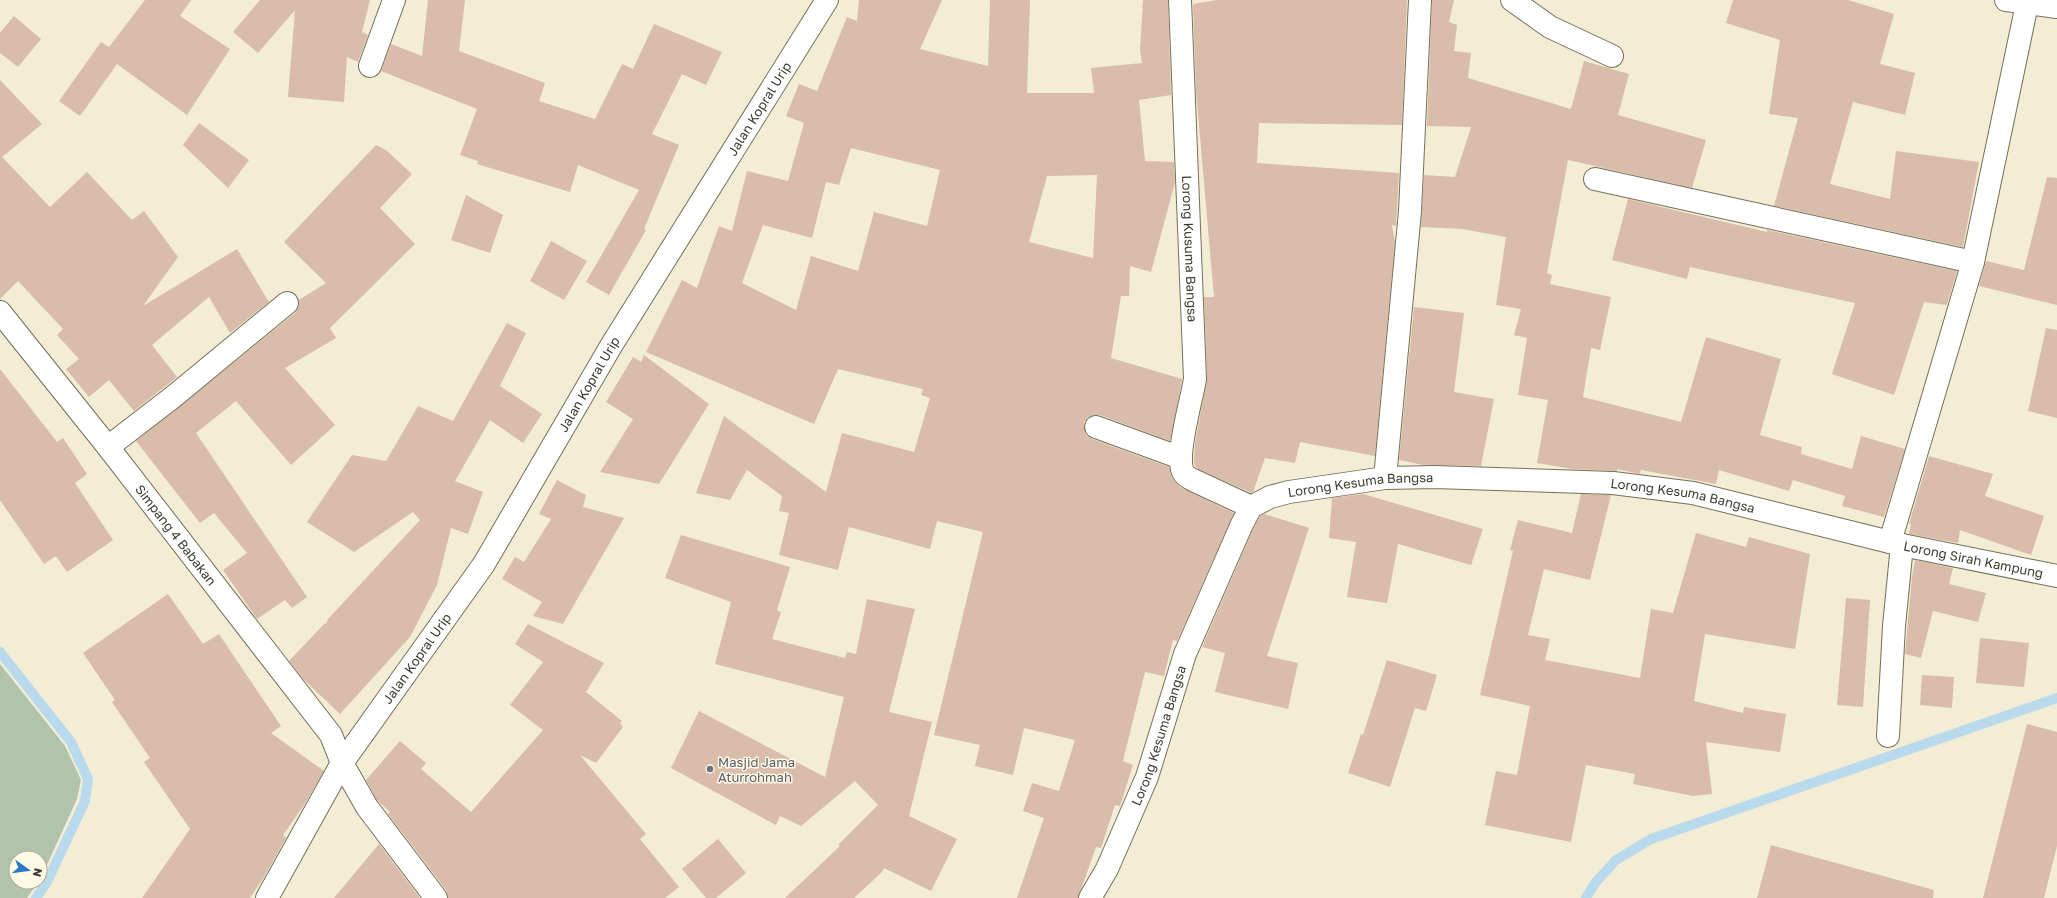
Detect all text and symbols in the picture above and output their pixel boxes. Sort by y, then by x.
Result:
street label: Jalan Kopral Urip [724,59,794,159]
street label: Lorong Kusuma Bangsa [1179,175,1201,323]
street label: Jalan Kopral Urip [555,334,623,435]
street label: Lorong Kesuma Bangsa [1287,469,1433,500]
street label: Lorong Kesuma Bangsa [1610,475,1757,516]
street label: Simpang 4 Babakan [132,481,220,588]
street label: Lorong Sirah Kampung [1902,538,2045,581]
street label: Jalan Kopral Urip [379,610,454,707]
street label: Lorong Kesuma Bangsa [1128,663,1189,808]
place label: Masjid Jama Aturrohmah [718,754,795,785]
marker: Masjid Jama Aturrohmah [705,764,715,774]
north arrow [8,850,48,890]
text: N [31,867,46,878]

